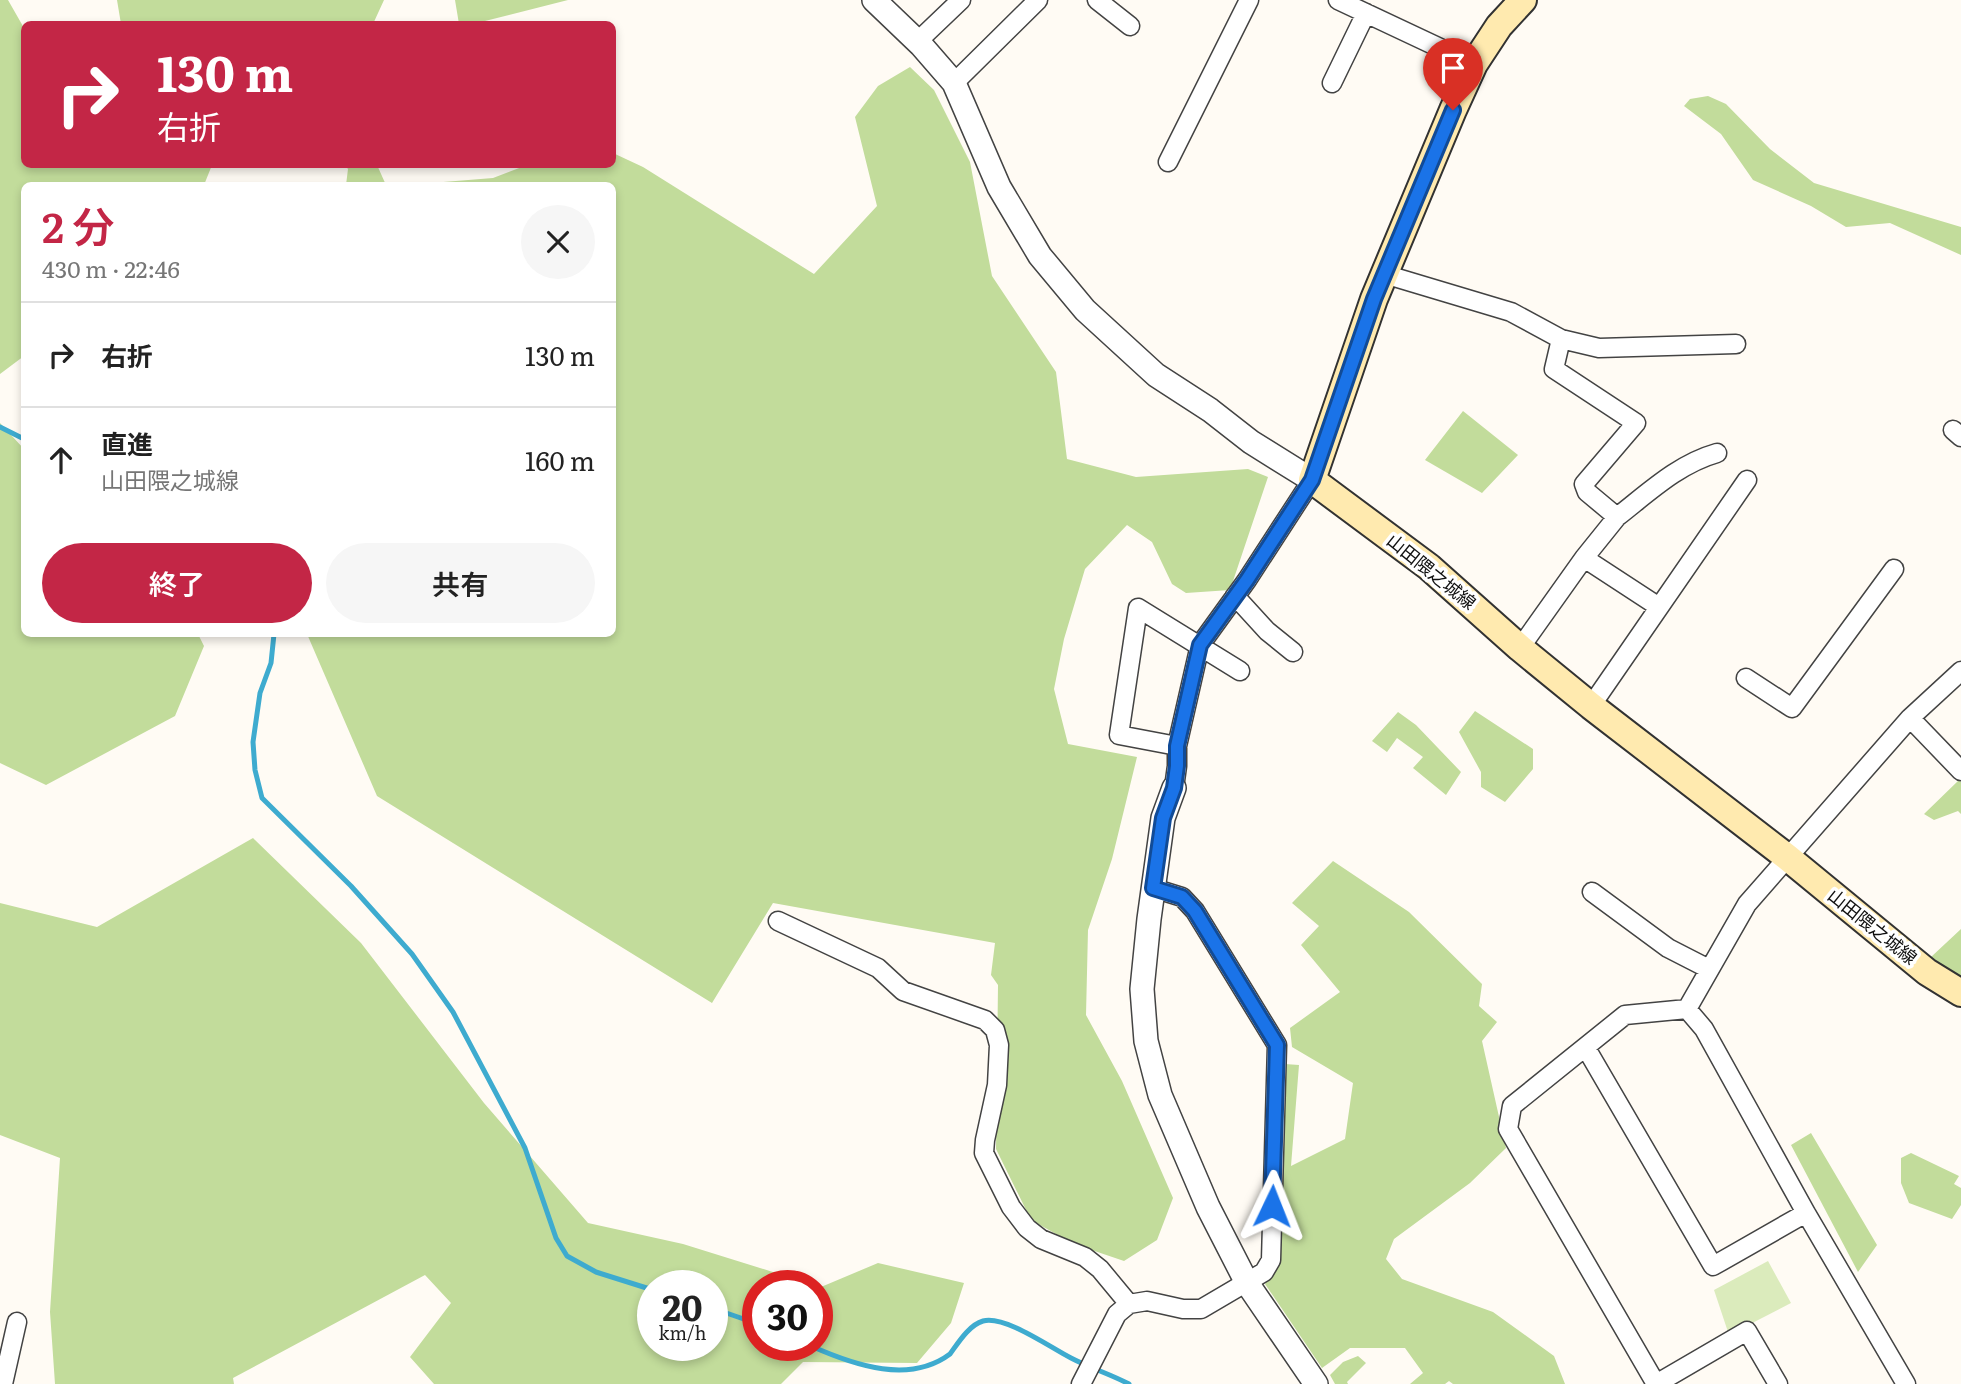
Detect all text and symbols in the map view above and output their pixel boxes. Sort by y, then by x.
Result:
text: 130 m [157,34,293,107]
pin [1423,38,1483,110]
icon: right [42,49,133,140]
icon: arrive [1434,49,1472,87]
text: 右折 [157,101,221,149]
text: 2 分 [42,194,114,256]
button: close [521,205,595,279]
text: 430 m · 22:46 [42,251,180,285]
text: 右折 [101,335,153,374]
text: 130 m [525,335,595,374]
icon: right [42,336,80,374]
text: 直進 [101,423,153,462]
text: 160 m [525,440,595,479]
icon: ahead [42,441,80,479]
text: 山田隈之城線 [101,462,239,496]
street label: 山田隈之城線 [1381,526,1482,615]
button: 終了 [42,543,312,623]
button: 共有 [326,543,595,623]
street label: 山田隈之城線 [1822,881,1923,970]
position arrow [1235,1169,1309,1243]
speed limit sign: 30 [742,1270,833,1361]
text: 20 [662,1280,703,1332]
text: km/h [659,1319,706,1346]

